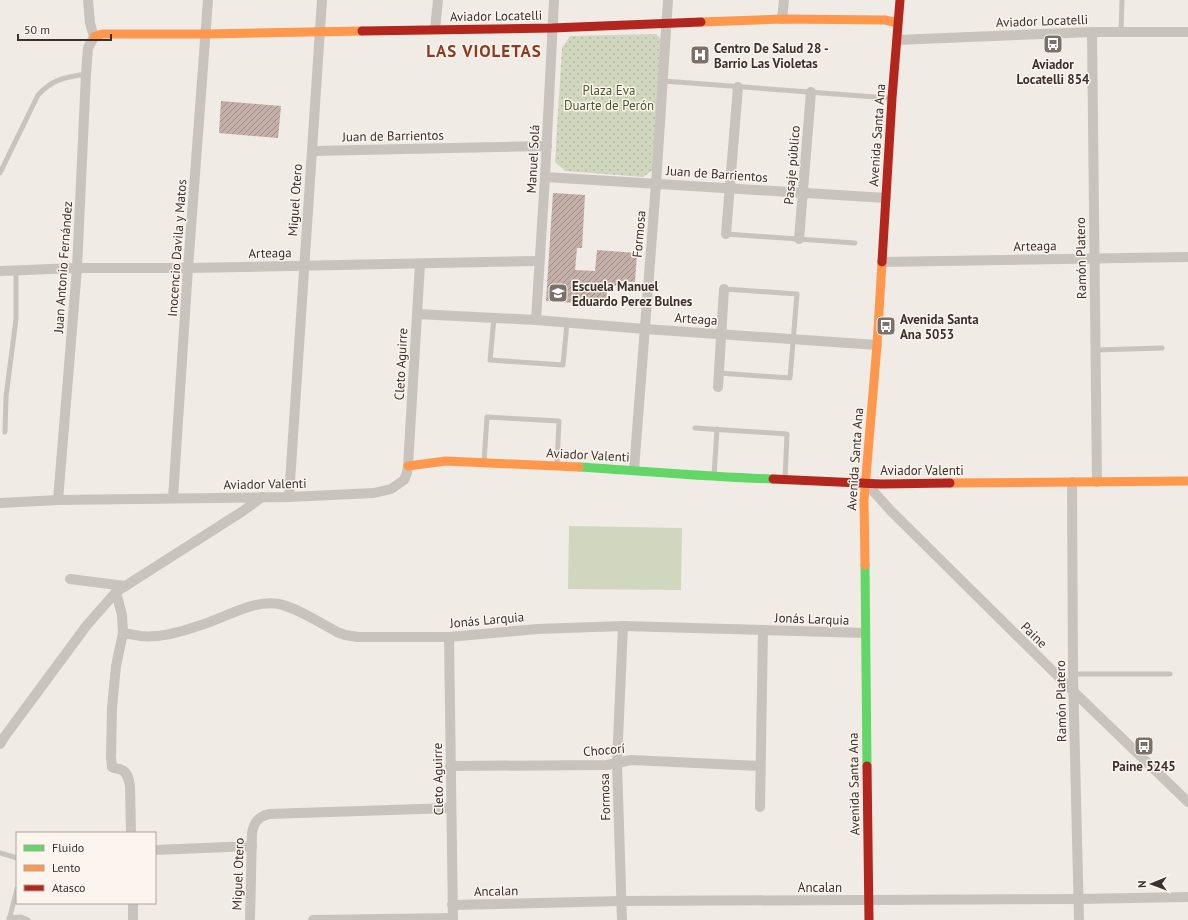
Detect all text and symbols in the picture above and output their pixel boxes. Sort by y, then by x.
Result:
street label: Aviador Locatelli [450,7,542,25]
street label: Aviador Locatelli [996,11,1088,31]
scale bar [18,16,111,42]
text: 50 m [24,22,50,37]
bus stop icon: Aviador Locatelli 854 [1042,33,1064,55]
district label: LAS VIOLETAS [426,40,542,62]
place label: Centro De Salud 28 - Barrio Las Violetas [714,40,829,72]
hospital icon: Centro De Salud 28 - Barrio Las Violetas [689,44,711,66]
place label: Aviador Locatelli 854 [1017,56,1090,88]
park label: Plaza Eva Duarte de Perón [564,82,654,114]
street label: Avenida Santa Ana [865,83,889,187]
street label: Manuel Solá [523,124,543,194]
street label: Pasaje público [780,125,804,205]
street label: Juan de Barrientos [341,127,444,145]
street label: Juan de Barrientos [665,162,768,186]
street label: Miguel Otero [284,163,306,237]
street label: Inocencio Davila y Matos [164,179,190,317]
street label: Juan Antonio Fernández [50,200,76,334]
street label: Formosa [628,210,650,258]
street label: Ramón Platero [1072,217,1090,299]
street label: Arteaga [1013,237,1057,255]
street label: Arteaga [248,244,292,262]
place label: Escuela Manuel Eduardo Perez Bulnes [572,278,693,310]
school or university icon: Escuela Manuel Eduardo Perez Bulnes [547,282,569,304]
street label: Arteaga [674,309,718,329]
place label: Avenida Santa Ana 5053 [900,311,979,343]
bus stop icon: Avenida Santa Ana 5053 [875,315,897,337]
street label: Cleto Aguirre [391,327,411,401]
street label: Avenida Santa Ana [843,407,867,511]
street label: Aviador Valenti [546,444,630,466]
street label: Aviador Valenti [880,462,964,479]
street label: Aviador Valenti [223,475,307,493]
street label: Jonás Larquia [448,608,525,632]
street label: Jonás Larquia [773,609,850,629]
street label: Paine [1017,618,1051,652]
street label: Ramón Platero [1052,660,1070,742]
street label: Avenida Santa Ana [845,732,863,836]
bus stop icon: Paine 5245 [1133,735,1155,757]
street label: Chocorí [582,740,626,760]
street label: Cleto Aguirre [429,743,447,815]
place label: Paine 5245 [1112,758,1176,775]
street label: Formosa [596,773,614,821]
legend [16,832,156,904]
street label: Miguel Otero [228,837,248,911]
text: Fluido [52,840,84,855]
text: Lento [52,860,81,875]
north arrow [1132,864,1172,904]
street label: Ancalan [798,879,842,896]
text: Atasco [52,880,85,895]
text: N [1135,880,1149,888]
street label: Ancalan [474,882,518,900]

